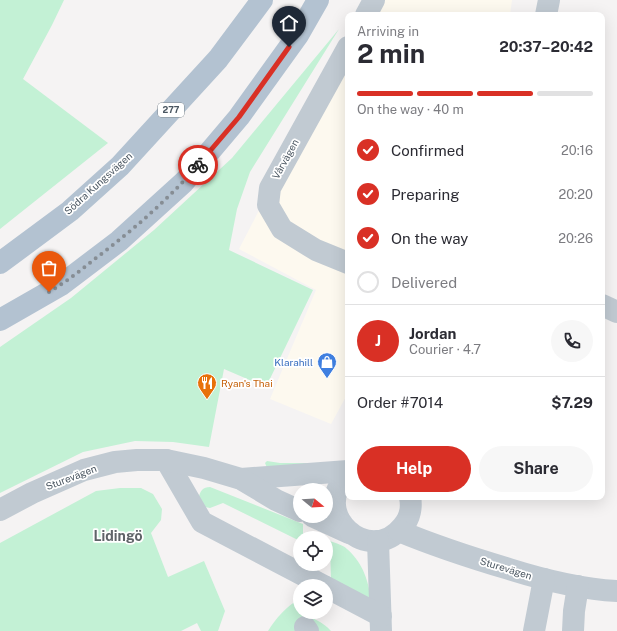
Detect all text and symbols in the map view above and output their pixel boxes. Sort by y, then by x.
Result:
pin [272,6,306,47]
icon: home [278,12,300,34]
text: Arriving in [357,24,419,39]
text: 2 min [357,38,425,69]
text: 20:37–20:42 [499,38,593,55]
text: On the way · 40 m [357,102,464,117]
road number: 277 [158,103,184,117]
street label: Vårvägen [269,137,301,181]
icon: check [357,139,379,161]
text: Confirmed [391,142,464,159]
text: 20:16 [561,143,593,158]
courier [178,145,218,185]
street label: Södra Kungsvägen [62,149,135,217]
icon: bike [187,154,209,176]
icon: check [357,183,379,205]
text: Preparing [391,186,460,203]
text: 20:20 [558,187,593,202]
icon: check [357,227,379,249]
text: On the way [391,230,468,247]
text: 20:26 [558,231,593,246]
pin [32,251,66,292]
icon: bag [38,257,60,279]
text: Delivered [391,274,457,291]
button: phone [551,320,593,362]
text: Jordan [409,325,456,342]
text: J [375,332,381,349]
text: Courier · 4.7 [409,342,481,357]
shop icon: Klarahill [316,351,338,379]
place label: Klarahill [274,356,313,368]
restaurant icon: Ryan's Thai [196,372,218,400]
place label: Ryan's Thai [221,377,273,389]
text: Order #7014 [357,394,443,411]
text: $7.29 [551,394,593,411]
button: Help [357,446,471,492]
button: Share [479,446,593,492]
street label: Sturevägen [44,462,98,492]
north arrow [293,483,333,523]
map controls [293,483,333,619]
district label: Lidingö [93,528,143,544]
button: locate [293,531,333,571]
street label: Sturevägen [479,554,534,582]
button: layers [293,579,333,619]

